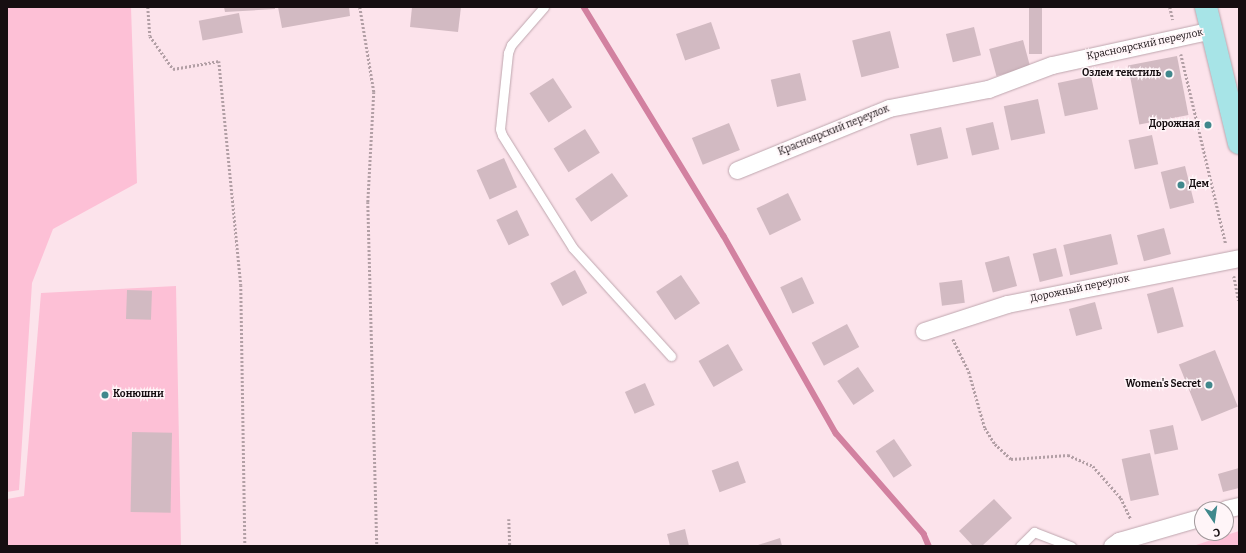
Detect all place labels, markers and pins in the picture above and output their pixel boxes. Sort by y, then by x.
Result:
place label: Озлем текстиль [1082,68,1161,80]
marker: Озлем текстиль [1164,69,1174,79]
place label: Дорожная [1149,119,1200,131]
marker: Дорожная [1203,120,1213,130]
place label: Дем [1189,179,1209,191]
marker: Дем [1176,180,1186,190]
place label: Women's Secret [1126,379,1201,391]
marker: Women's Secret [1204,380,1214,390]
place label: Конюшни [113,389,164,401]
marker: Конюшни [100,390,110,400]

